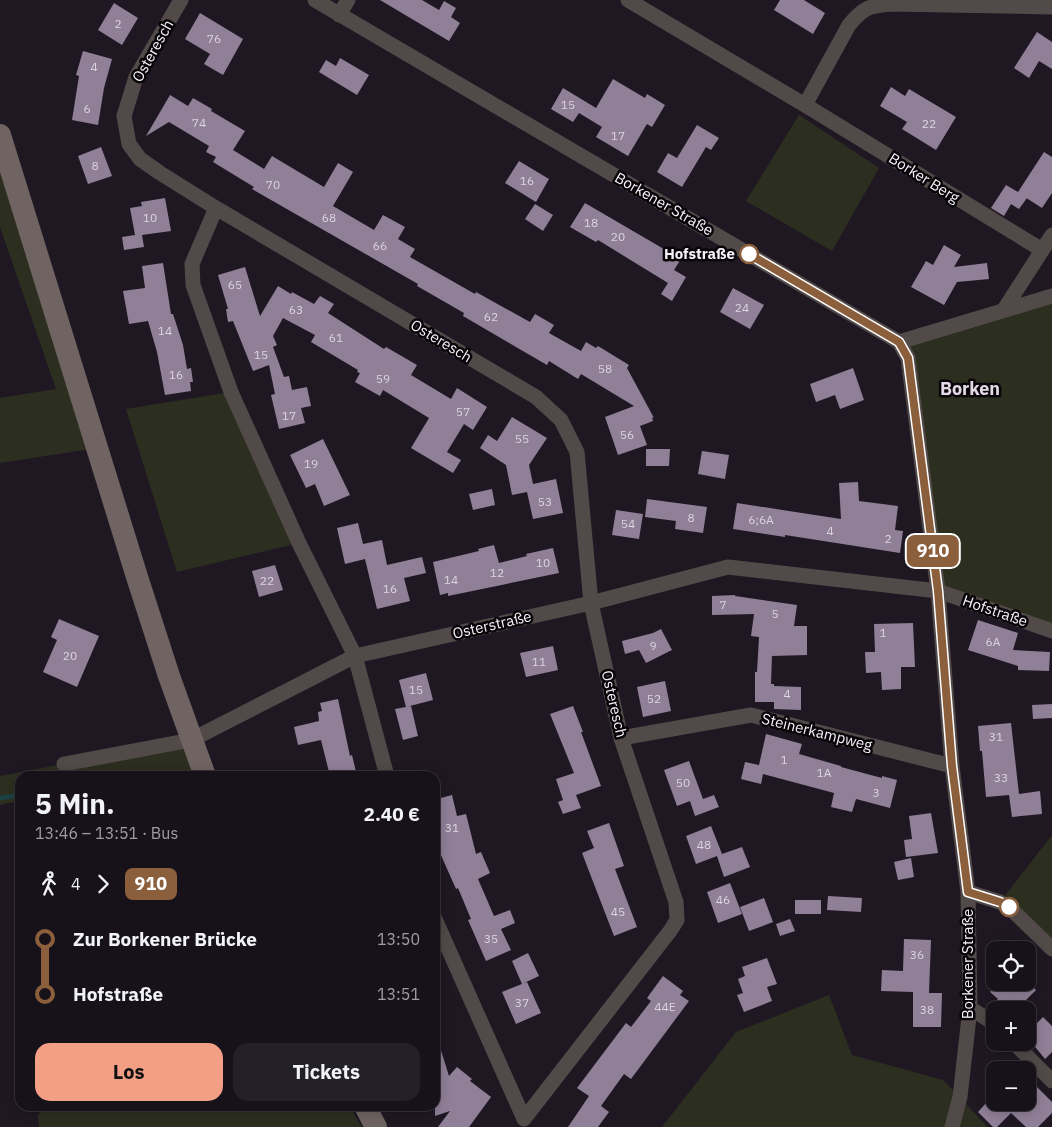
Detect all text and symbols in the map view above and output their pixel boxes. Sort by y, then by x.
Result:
house number: 2 [114,16,122,31]
street label: Osteresch [128,16,177,85]
house number: 76 [207,31,221,46]
house number: 4 [90,59,98,74]
house number: 15 [561,97,575,112]
house number: 6 [83,101,91,116]
house number: 74 [192,115,206,130]
house number: 22 [922,116,936,131]
house number: 17 [611,128,625,143]
street label: Borker Berg [885,148,963,207]
house number: 8 [91,158,99,173]
street label: Borkener Straße [612,168,717,239]
house number: 16 [520,173,534,188]
house number: 70 [266,177,280,192]
house number: 10 [143,210,157,225]
house number: 68 [322,210,336,225]
house number: 18 [584,215,598,230]
house number: 20 [611,229,625,244]
house number: 66 [373,238,387,253]
place label: Hofstraße [664,244,735,263]
marker: Hofstraße [739,244,759,264]
house number: 65 [228,277,242,292]
house number: 24 [735,300,749,315]
house number: 63 [289,302,303,317]
house number: 62 [484,309,498,324]
street label: Osteresch [407,315,475,366]
house number: 14 [158,323,172,338]
house number: 61 [329,330,343,345]
house number: 15 [254,347,268,362]
house number: 58 [598,361,612,376]
house number: 16 [169,367,183,382]
house number: 59 [376,371,390,386]
district label: Borken [940,377,1000,400]
house number: 57 [456,404,470,419]
house number: 17 [282,408,296,423]
house number: 56 [620,427,634,442]
house number: 55 [515,431,529,446]
house number: 19 [304,456,318,471]
house number: 53 [538,494,552,509]
house number: 8 [687,510,695,525]
house number: 6;6A [748,512,774,527]
house number: 54 [621,516,635,531]
house number: 4 [826,523,834,538]
house number: 2 [884,531,892,546]
line badge: 910 [904,535,962,567]
text: 910 [917,539,949,562]
house number: 10 [536,555,550,570]
house number: 12 [490,565,504,580]
house number: 14 [444,572,458,587]
house number: 22 [260,573,274,588]
house number: 16 [383,581,397,596]
street label: Hofstraße [960,591,1030,631]
house number: 7 [719,597,727,612]
street label: Osterstraße [451,606,533,643]
house number: 5 [771,606,779,621]
house number: 1 [879,625,887,640]
house number: 6A [986,634,1001,649]
house number: 9 [649,638,657,653]
house number: 20 [63,648,77,663]
house number: 11 [532,654,546,669]
street label: Osteresch [598,668,631,739]
house number: 15 [409,682,423,697]
house number: 4 [783,686,791,701]
house number: 52 [647,691,661,706]
street label: Steinerkampweg [760,709,874,754]
house number: 31 [989,729,1003,744]
house number: 1 [780,752,788,767]
house number: 1A [817,765,832,780]
house number: 33 [994,770,1008,785]
house number: 50 [676,775,690,790]
text: 5 Min. [35,785,115,822]
house number: 3 [872,785,880,800]
text: 2.40 € [364,802,420,826]
house number: 31 [445,820,459,835]
text: 13:46 – 13:51 · Bus [35,823,178,843]
house number: 48 [697,837,711,852]
icon: walk [35,870,63,898]
icon: forward [89,870,117,898]
text: 910 [135,872,167,895]
text: 4 [71,874,81,894]
house number: 46 [716,892,730,907]
unlabelled marker [999,897,1019,917]
house number: 45 [611,904,625,919]
street label: Borkener Straße [958,909,977,1019]
text: Zur Borkener Brücke [73,927,257,951]
text: 13:50 [377,929,420,949]
house number: 35 [484,931,498,946]
map controls [986,941,1036,1111]
button: locate [986,941,1036,991]
house number: 36 [910,947,924,962]
text: Hofstraße [73,982,163,1006]
text: 13:51 [377,984,420,1004]
house number: 37 [515,995,529,1010]
house number: 44E [654,999,676,1014]
button: + [986,1001,1036,1051]
house number: 38 [920,1002,934,1017]
button: Los [35,1043,223,1101]
button: Tickets [233,1043,420,1101]
button: − [986,1061,1036,1111]

